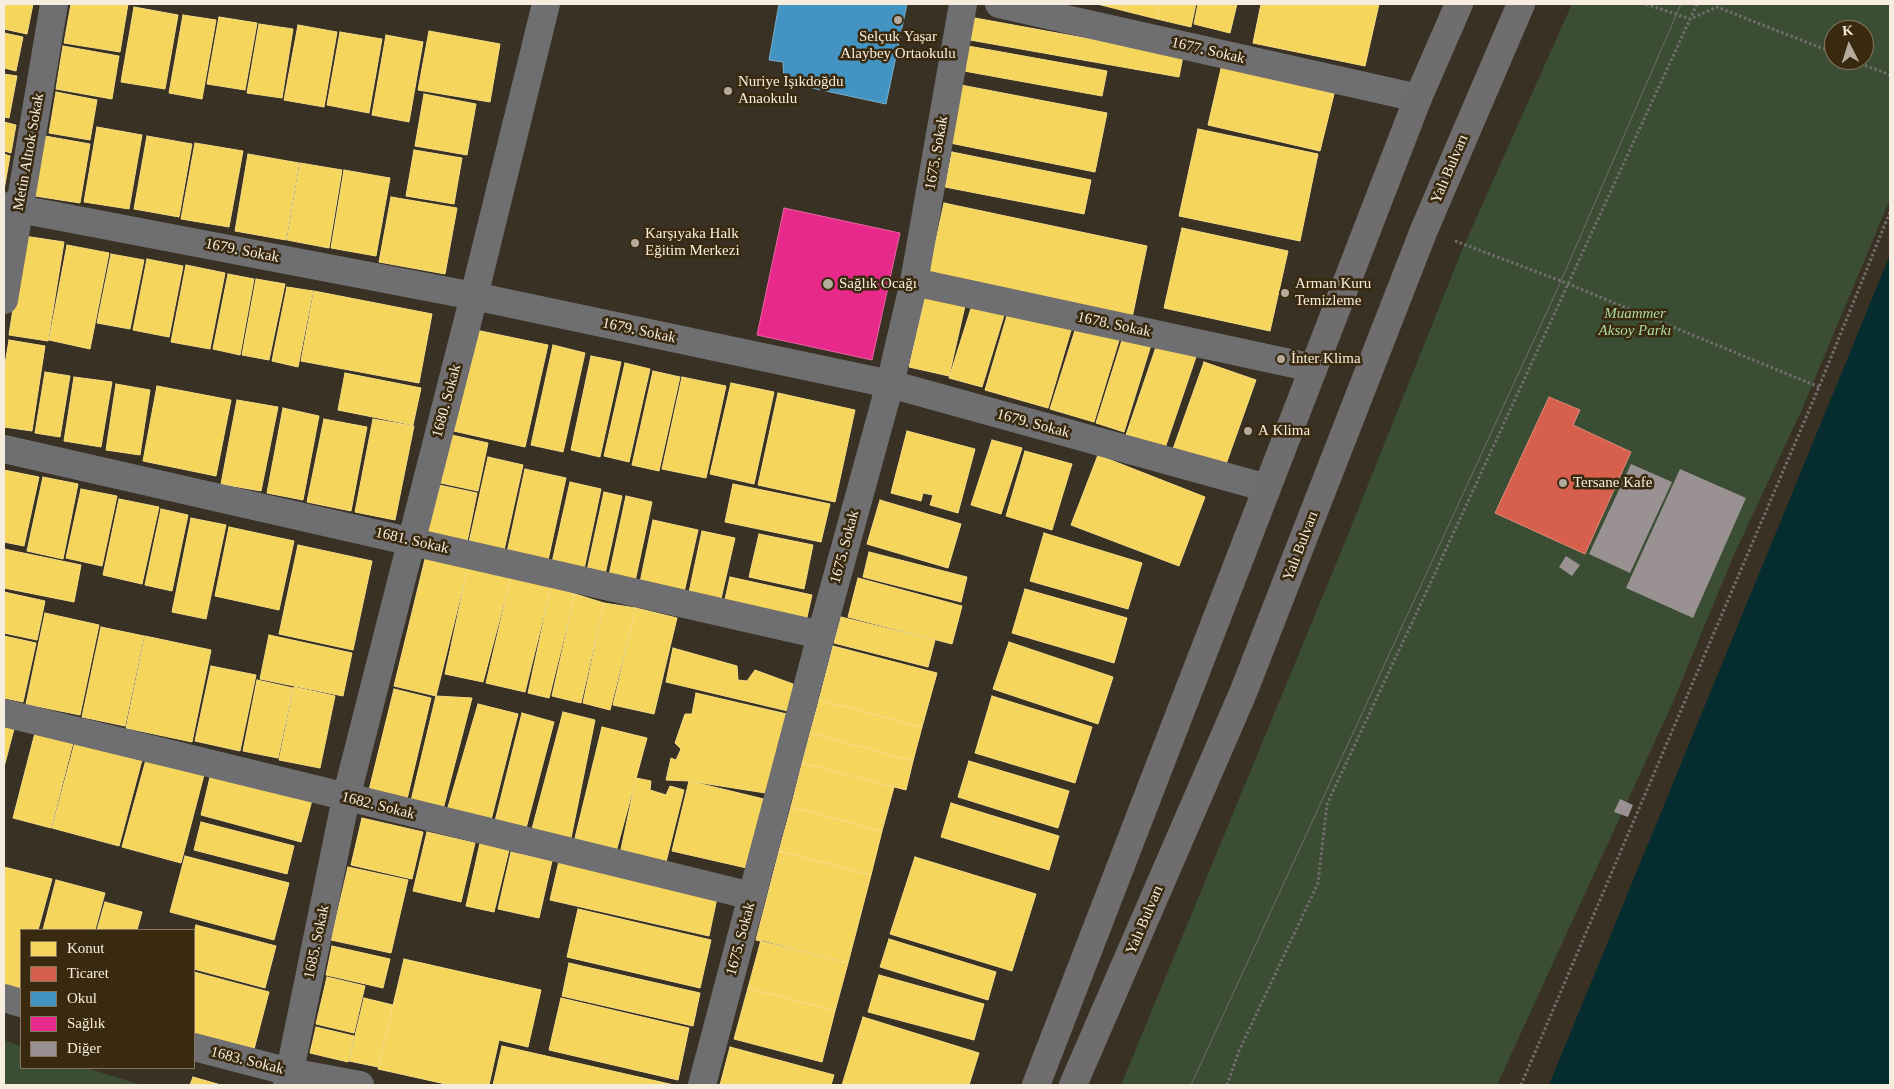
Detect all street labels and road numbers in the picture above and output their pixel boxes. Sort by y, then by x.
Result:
street label: 1677. Sokak [1169,34,1247,68]
street label: Metin Altıok Sokak [10,92,48,212]
street label: 1675. Sokak [922,115,952,191]
street label: Yalı Bulvarı [1427,132,1473,206]
street label: 1679. Sokak [203,235,281,267]
street label: 1678. Sokak [1075,308,1153,342]
street label: 1679. Sokak [600,314,678,348]
street label: 1680. Sokak [429,362,465,440]
street label: 1679. Sokak [994,406,1072,442]
street label: 1675. Sokak [827,508,863,586]
street label: Yalı Bulvarı [1280,509,1322,583]
street label: 1681. Sokak [373,524,451,558]
street label: 1682. Sokak [339,788,417,824]
street label: Yalı Bulvarı [1122,883,1168,957]
street label: 1675. Sokak [723,900,759,978]
street label: 1685. Sokak [300,903,334,981]
street label: 1683. Sokak [208,1043,286,1079]

